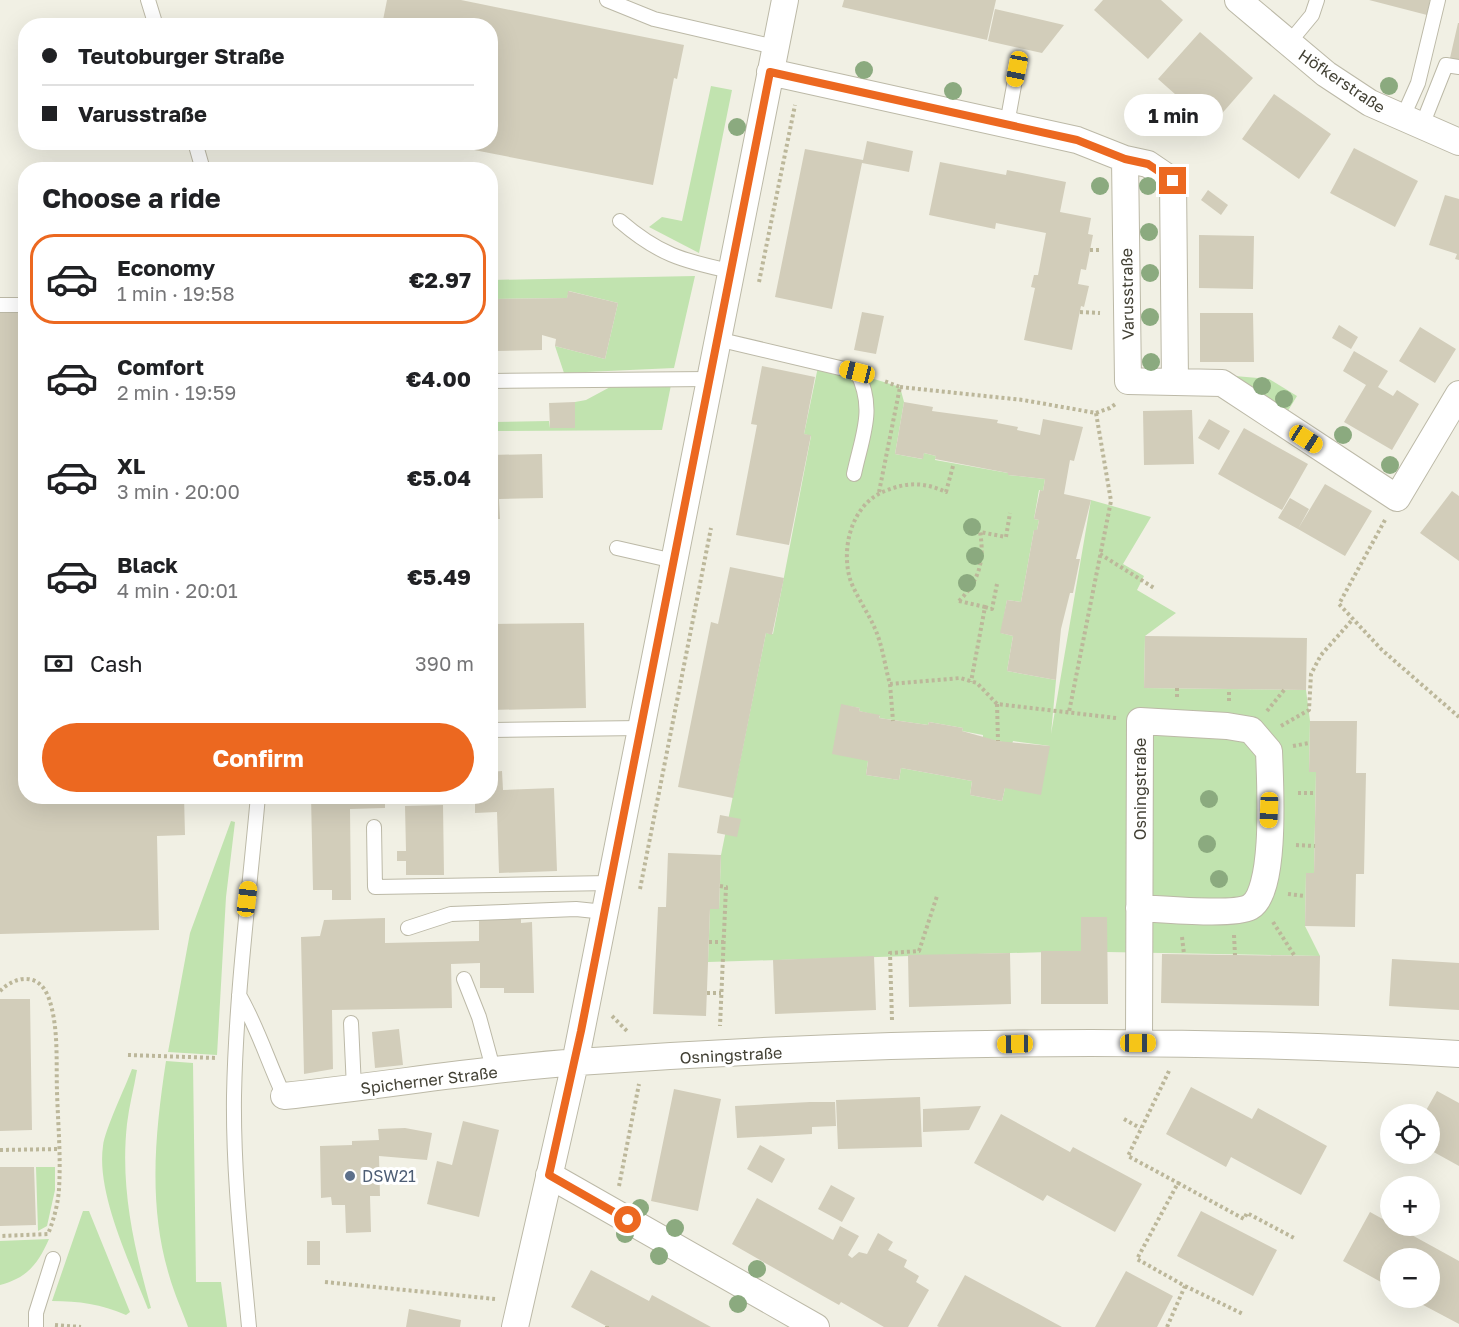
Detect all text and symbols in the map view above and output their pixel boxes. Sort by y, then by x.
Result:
text: Teutoburger Straße [78,42,284,69]
street label: Höfkerstraße [1295,45,1389,117]
car [1005,50,1029,88]
callout: 1 min [1124,94,1222,136]
text: Varusstraße [78,100,207,127]
text: 1 min [1148,103,1199,127]
route end [1159,167,1186,194]
text: Choose a ride [42,182,221,214]
street label: Varusstraße [1116,248,1138,340]
icon: car [45,252,99,306]
text: Economy [117,254,215,281]
text: €2.97 [409,266,471,293]
text: 1 min · 19:58 [117,281,235,305]
icon: car [45,351,99,405]
text: Comfort [117,353,204,380]
car [837,359,877,385]
text: €4.00 [406,365,471,392]
text: 2 min · 19:59 [117,380,236,404]
car [1286,422,1326,456]
icon: car [45,450,99,504]
text: XL [117,452,145,479]
text: €5.04 [407,464,471,491]
text: 3 min · 20:00 [117,479,240,503]
icon: car [45,549,99,603]
text: Black [117,551,178,578]
text: €5.49 [407,563,471,590]
text: 4 min · 20:01 [117,578,238,602]
icon: cash [42,647,75,680]
text: Cash [90,650,143,677]
text: 390 m [415,651,474,675]
button: Confirm [42,723,474,792]
street label: Osningstraße [1130,738,1150,840]
car [1259,792,1279,828]
car [236,880,258,918]
car [1120,1034,1156,1052]
car [997,1035,1033,1053]
street label: Osningstraße [679,1042,783,1068]
street label: Spicherner Straße [359,1062,499,1098]
map controls [1380,1104,1440,1308]
button: locate [1380,1104,1440,1164]
place label: DSW21 [362,1166,416,1186]
marker: DSW21 [343,1169,357,1183]
button: + [1380,1176,1440,1236]
route start [614,1206,641,1233]
button: − [1380,1248,1440,1308]

